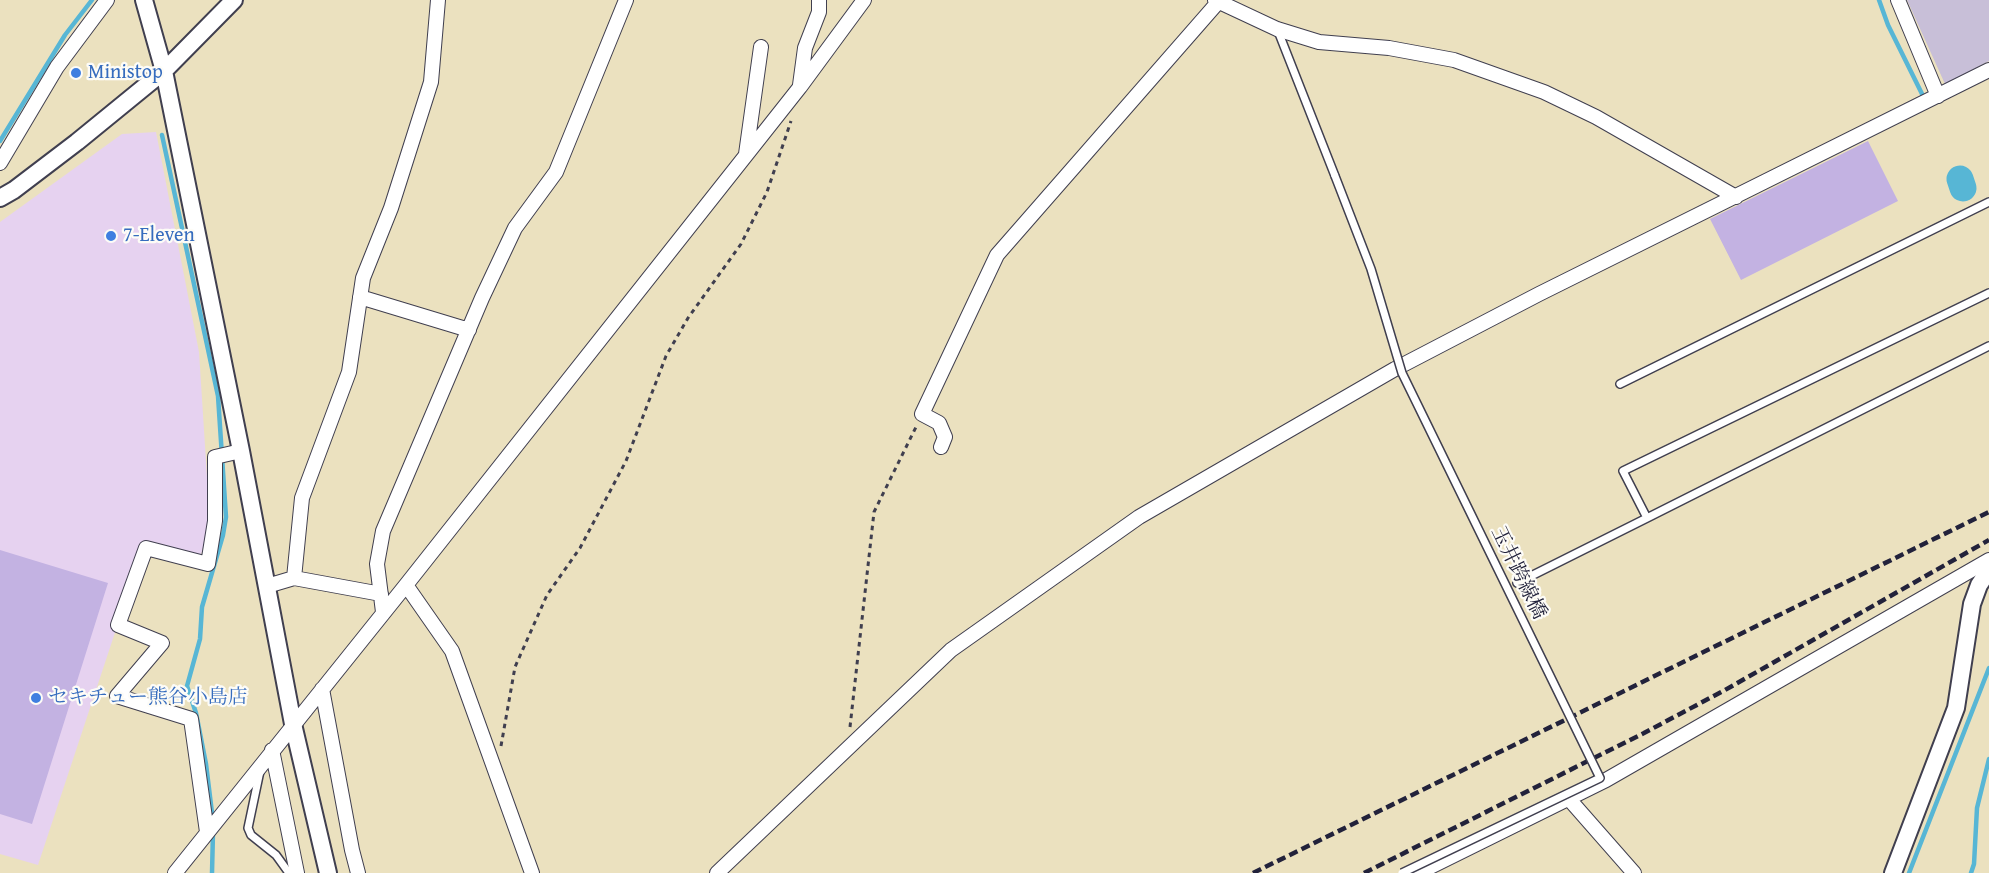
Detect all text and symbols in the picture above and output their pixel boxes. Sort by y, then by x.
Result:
place label: Ministop [88,61,163,85]
marker: Ministop [69,66,83,80]
place label: 7-Eleven [123,224,195,248]
marker: 7-Eleven [104,229,118,243]
street label: 玉井跨線橋 [1485,523,1551,623]
place label: セキチュー熊谷小島店 [48,686,248,710]
marker: セキチュー熊谷小島店 [29,691,43,705]

